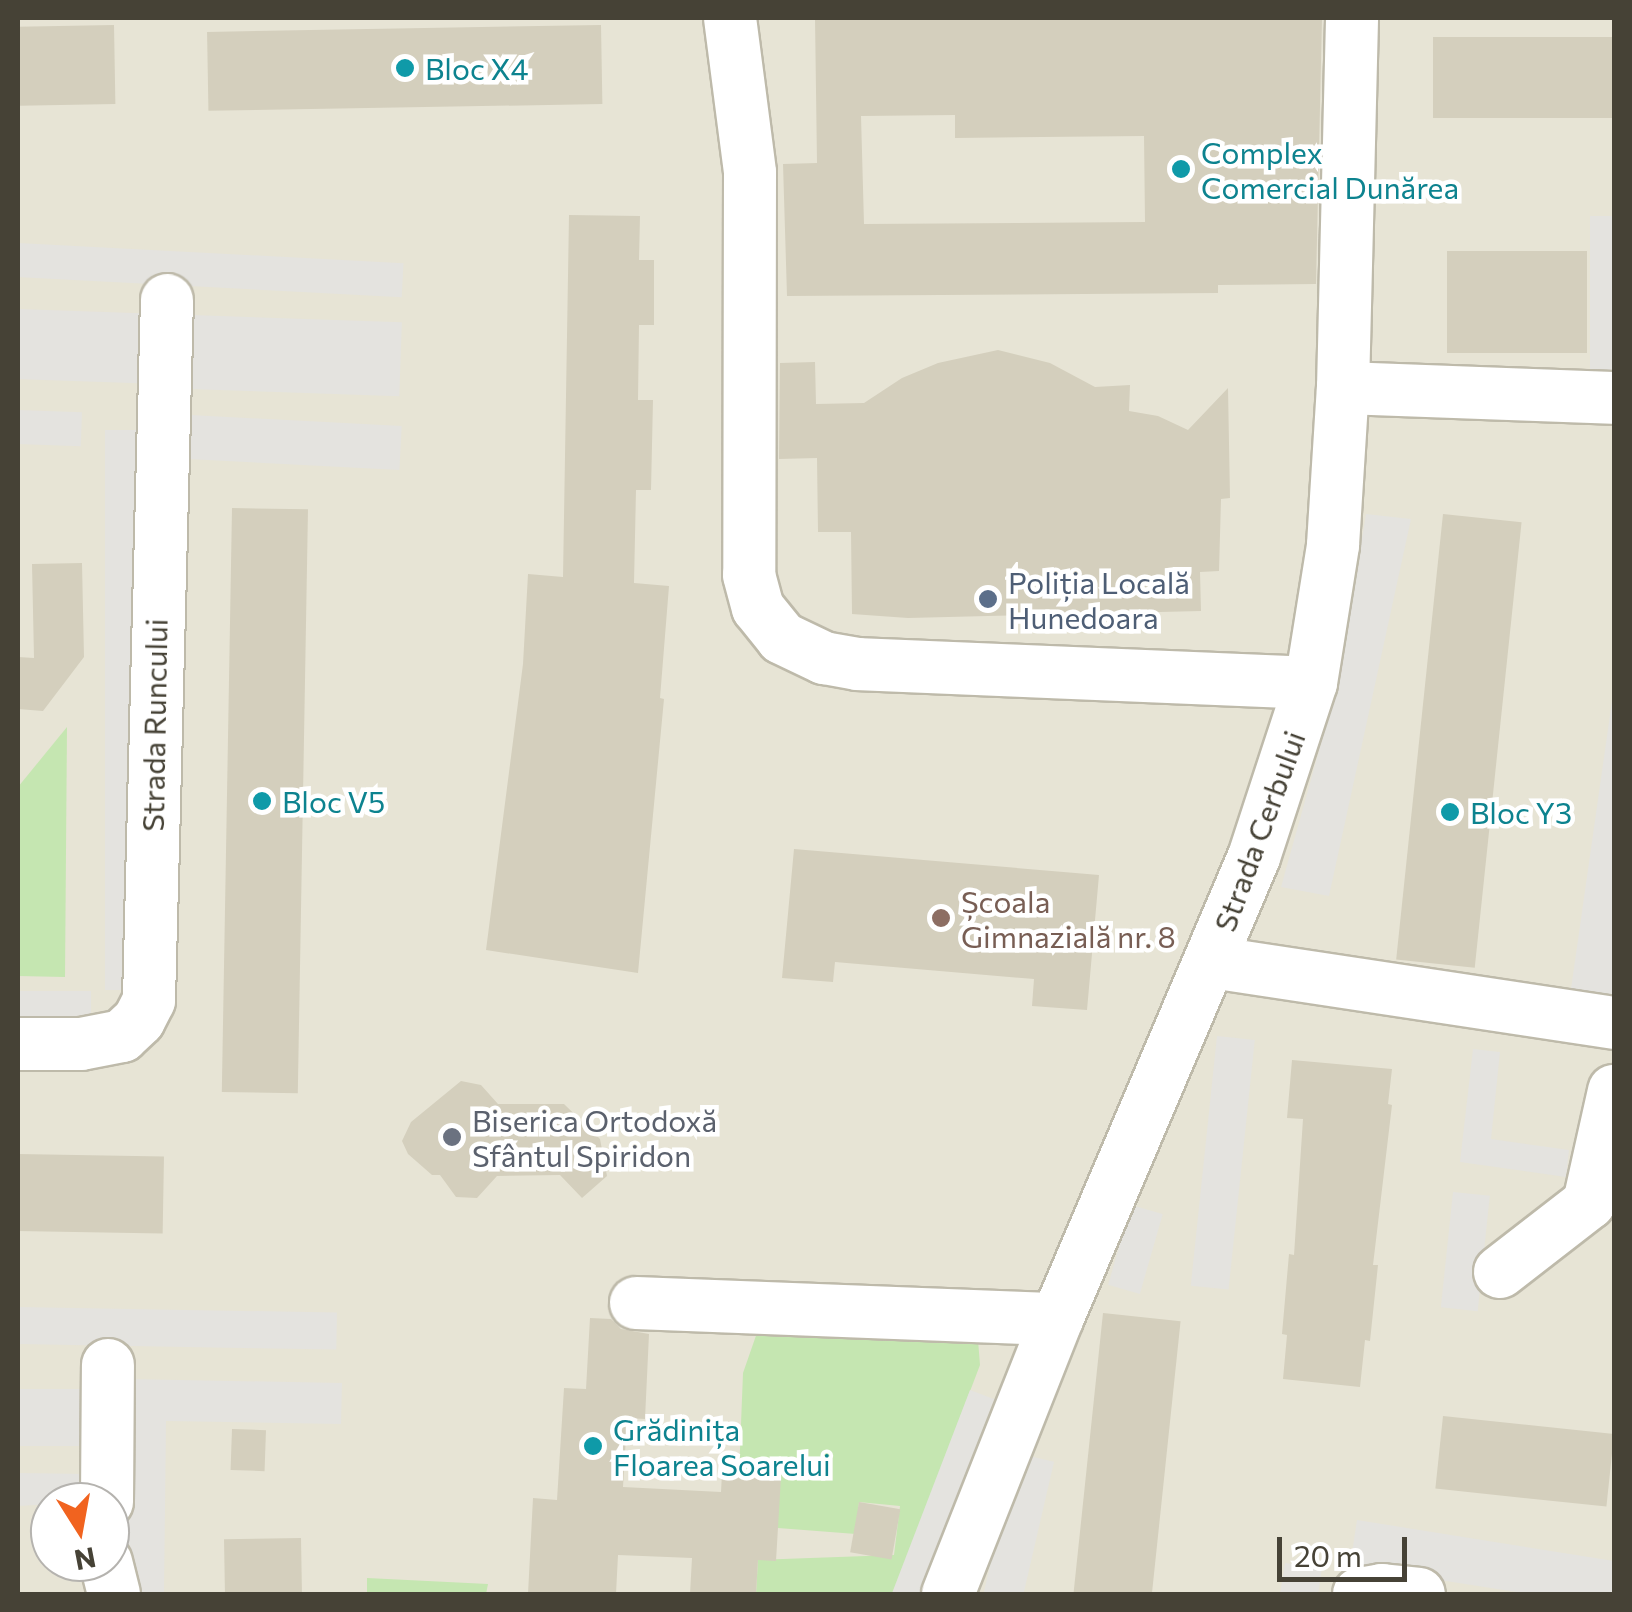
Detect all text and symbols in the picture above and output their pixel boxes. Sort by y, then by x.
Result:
place label: Bloc X4 [425,50,528,86]
marker: Bloc X4 [394,57,416,79]
place label: Complex Comercial Dunărea [1201,134,1459,204]
marker: Complex Comercial Dunărea [1170,158,1192,180]
place label: Poliția Locală Hunedoara [1008,564,1190,634]
marker: Poliția Locală Hunedoara [977,588,999,610]
street label: Strada Runcului [134,618,174,832]
street label: Strada Cerbului [1206,726,1312,936]
place label: Bloc V5 [282,783,385,819]
marker: Bloc V5 [251,790,273,812]
place label: Bloc Y3 [1470,794,1572,830]
marker: Bloc Y3 [1439,801,1461,823]
place label: Școala Gimnazială nr. 8 [961,883,1176,954]
marker: Școala Gimnazială nr. 8 [930,907,952,929]
place label: Biserica Ortodoxă Sfântul Spiridon [472,1102,717,1172]
marker: Biserica Ortodoxă Sfântul Spiridon [441,1126,463,1148]
place label: Grădinița Floarea Soarelui [613,1411,831,1482]
marker: Grădinița Floarea Soarelui [582,1435,604,1457]
north arrow [30,1482,130,1582]
scale bar [1282,1517,1412,1579]
text: 20 m [1294,1536,1362,1573]
text: N [72,1541,99,1578]

